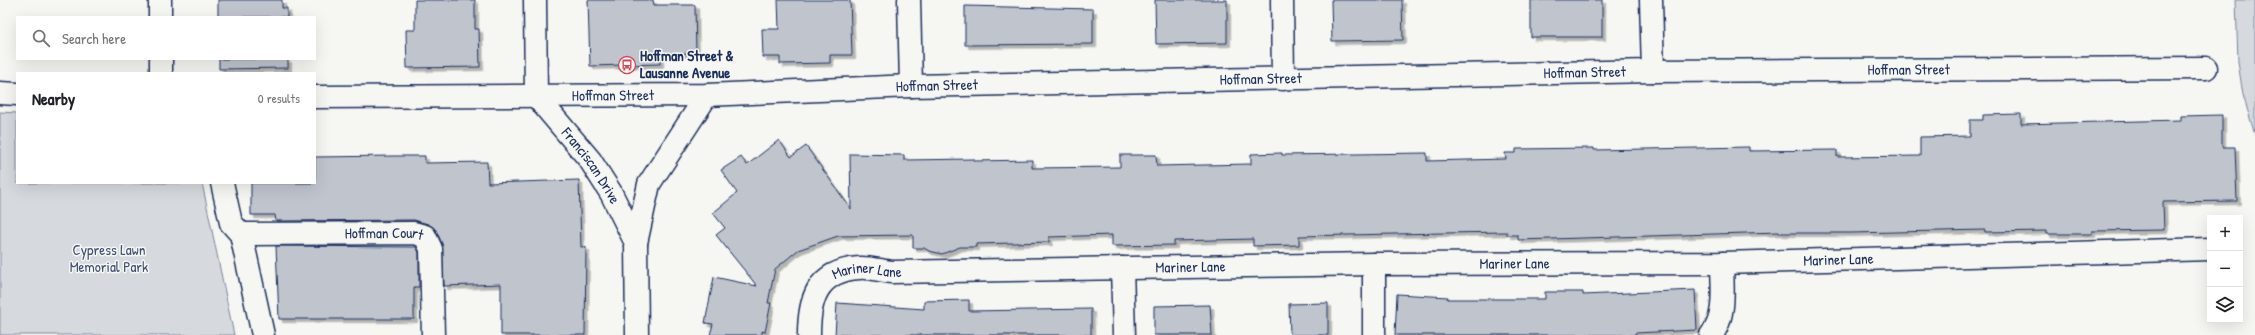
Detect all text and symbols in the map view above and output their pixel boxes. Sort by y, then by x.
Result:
search box [16,16,316,60]
icon: search [30,27,52,49]
text: Search here [62,28,126,49]
place label: Hoffman Street & Lausanne Avenue [640,45,734,83]
bus stop icon: Hoffman Street & Lausanne Avenue [617,55,637,75]
street label: Hoffman Street [1867,58,1951,80]
street label: Hoffman Street [1543,61,1627,83]
street label: Hoffman Street [1219,67,1303,90]
street label: Hoffman Street [895,74,979,97]
street label: Hoffman Street [572,84,655,106]
text: Nearby [32,87,75,110]
text: 0 results [258,89,300,107]
street label: Franciscan Drive [556,122,626,207]
map controls [2207,215,2243,323]
button: + [2207,215,2243,251]
street label: Hoffman Court [345,222,427,245]
park label: Cypress Lawn Memorial Park [70,239,148,277]
street label: Mariner Lane [1803,248,1874,271]
button: − [2207,251,2243,287]
street label: Mariner Lane [1479,252,1550,274]
street label: Mariner Lane [1155,255,1226,278]
street label: Mariner Lane [828,257,902,284]
button: layers [2207,287,2243,323]

